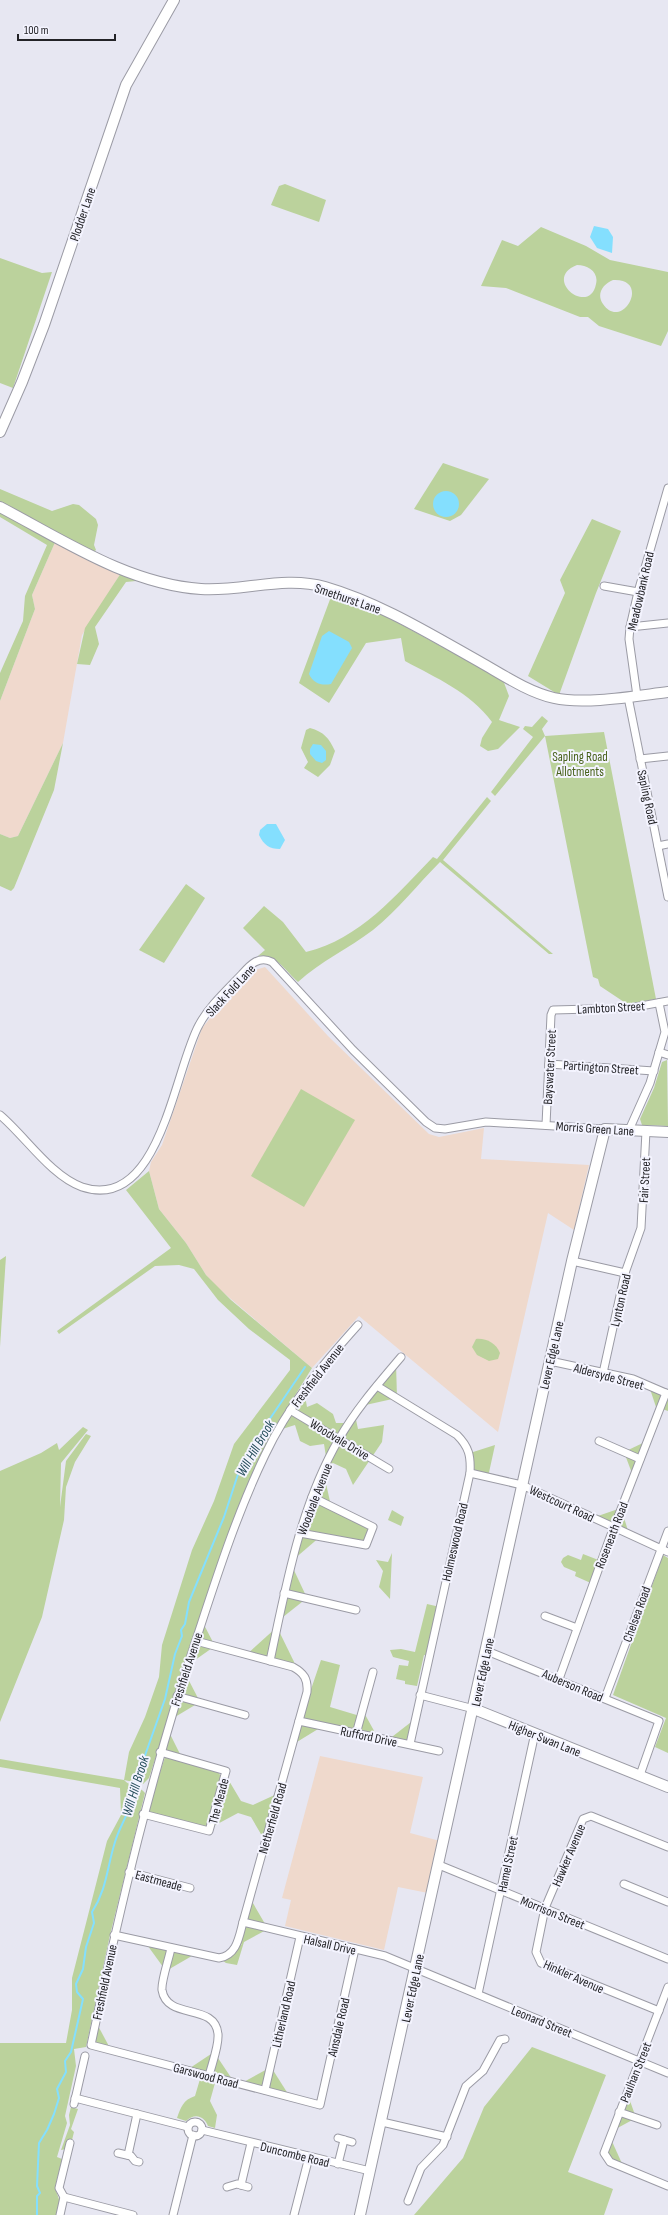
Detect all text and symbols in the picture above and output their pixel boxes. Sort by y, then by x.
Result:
scale bar [18,16,115,42]
text: 100 m [24,23,49,38]
street label: Plodder Lane [66,185,100,243]
street label: Meadowbank Road [624,550,658,632]
street label: Smethurst Lane [312,580,383,618]
park label: Sapling Road Allotments [552,749,608,780]
street label: Sapling Road [633,768,661,826]
street label: Slack Fold Lane [202,961,259,1020]
street label: Lambton Street [577,998,645,1018]
street label: Bayswater Street [540,1029,560,1105]
street label: Partington Street [563,1057,639,1079]
street label: Morris Green Lane [555,1118,635,1140]
street label: Fair Street [636,1157,654,1203]
street label: Lynton Road [607,1272,635,1328]
street label: Lever Edge Lane [536,1320,568,1391]
street label: Freshfield Avenue [288,1341,348,1411]
street label: Aldersyde Street [571,1360,646,1394]
water label: Will Hill Brook [233,1416,279,1479]
street label: Woodvale Drive [307,1416,372,1464]
street label: Woodvale Avenue [294,1461,336,1538]
street label: Westcourt Road [527,1482,596,1526]
street label: Roseneath Road [592,1500,632,1571]
street label: Holmeswood Road [438,1502,472,1583]
street label: Chelsea Road [619,1584,654,1644]
street label: Freshfield Avenue [168,1630,206,1708]
street label: Lever Edge Lane [468,1637,498,1708]
street label: Auberson Road [539,1666,605,1706]
street label: Higher Swan Lane [506,1717,583,1761]
street label: Rufford Drive [339,1723,399,1751]
water label: Will Hill Brook [118,1753,153,1818]
street label: The Meade [205,1777,233,1826]
street label: Netherfield Road [255,1781,291,1856]
street label: Hawker Avenue [549,1822,589,1889]
street label: Hamel Street [494,1835,522,1894]
street label: Eastmeade [133,1867,184,1895]
street label: Morrison Street [518,1893,587,1933]
street label: Halsall Drive [302,1931,358,1959]
street label: Freshfield Avenue [89,1943,121,2021]
street label: Lever Edge Lane [398,1953,428,2024]
street label: Hinkler Avenue [541,1956,606,1997]
street label: Litherland Road [269,1979,299,2049]
street label: Ainsdale Road [324,1996,354,2059]
street label: Leonard Street [509,2002,574,2041]
street label: Paulhan Street [617,2040,655,2105]
street label: Garswood Road [171,2060,240,2092]
street label: Duncombe Road [259,2139,331,2171]

